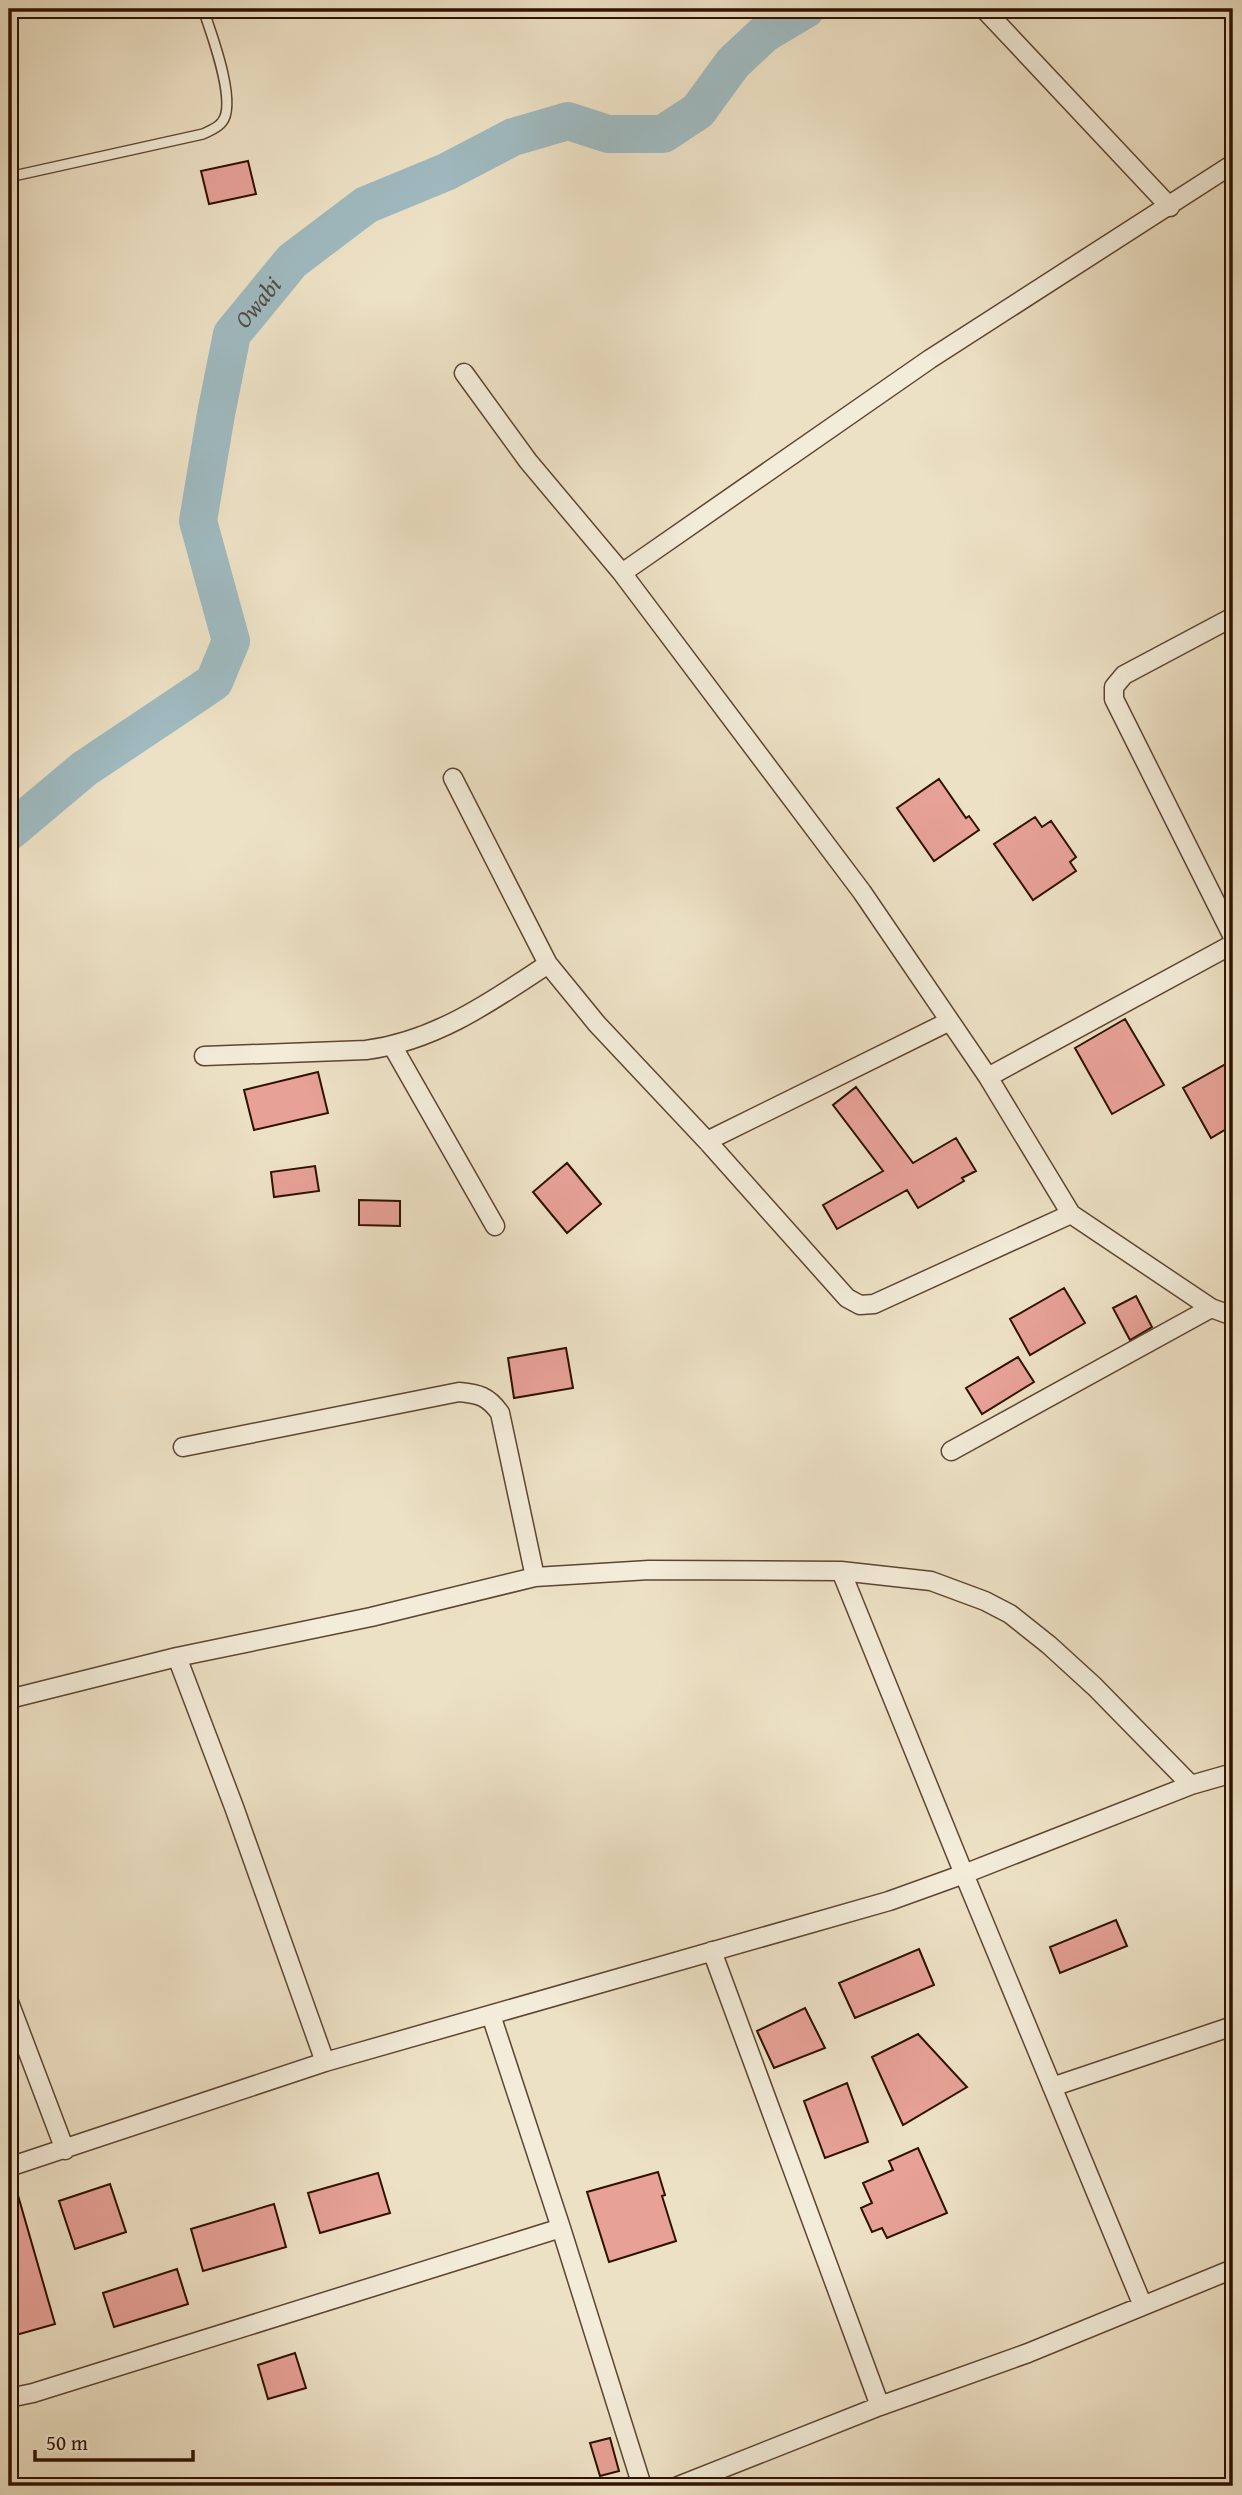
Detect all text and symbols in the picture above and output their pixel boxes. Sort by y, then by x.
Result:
water label: Owabi [226,269,289,336]
scale bar [35,2418,192,2462]
text: 50 m [46,2427,88,2458]

